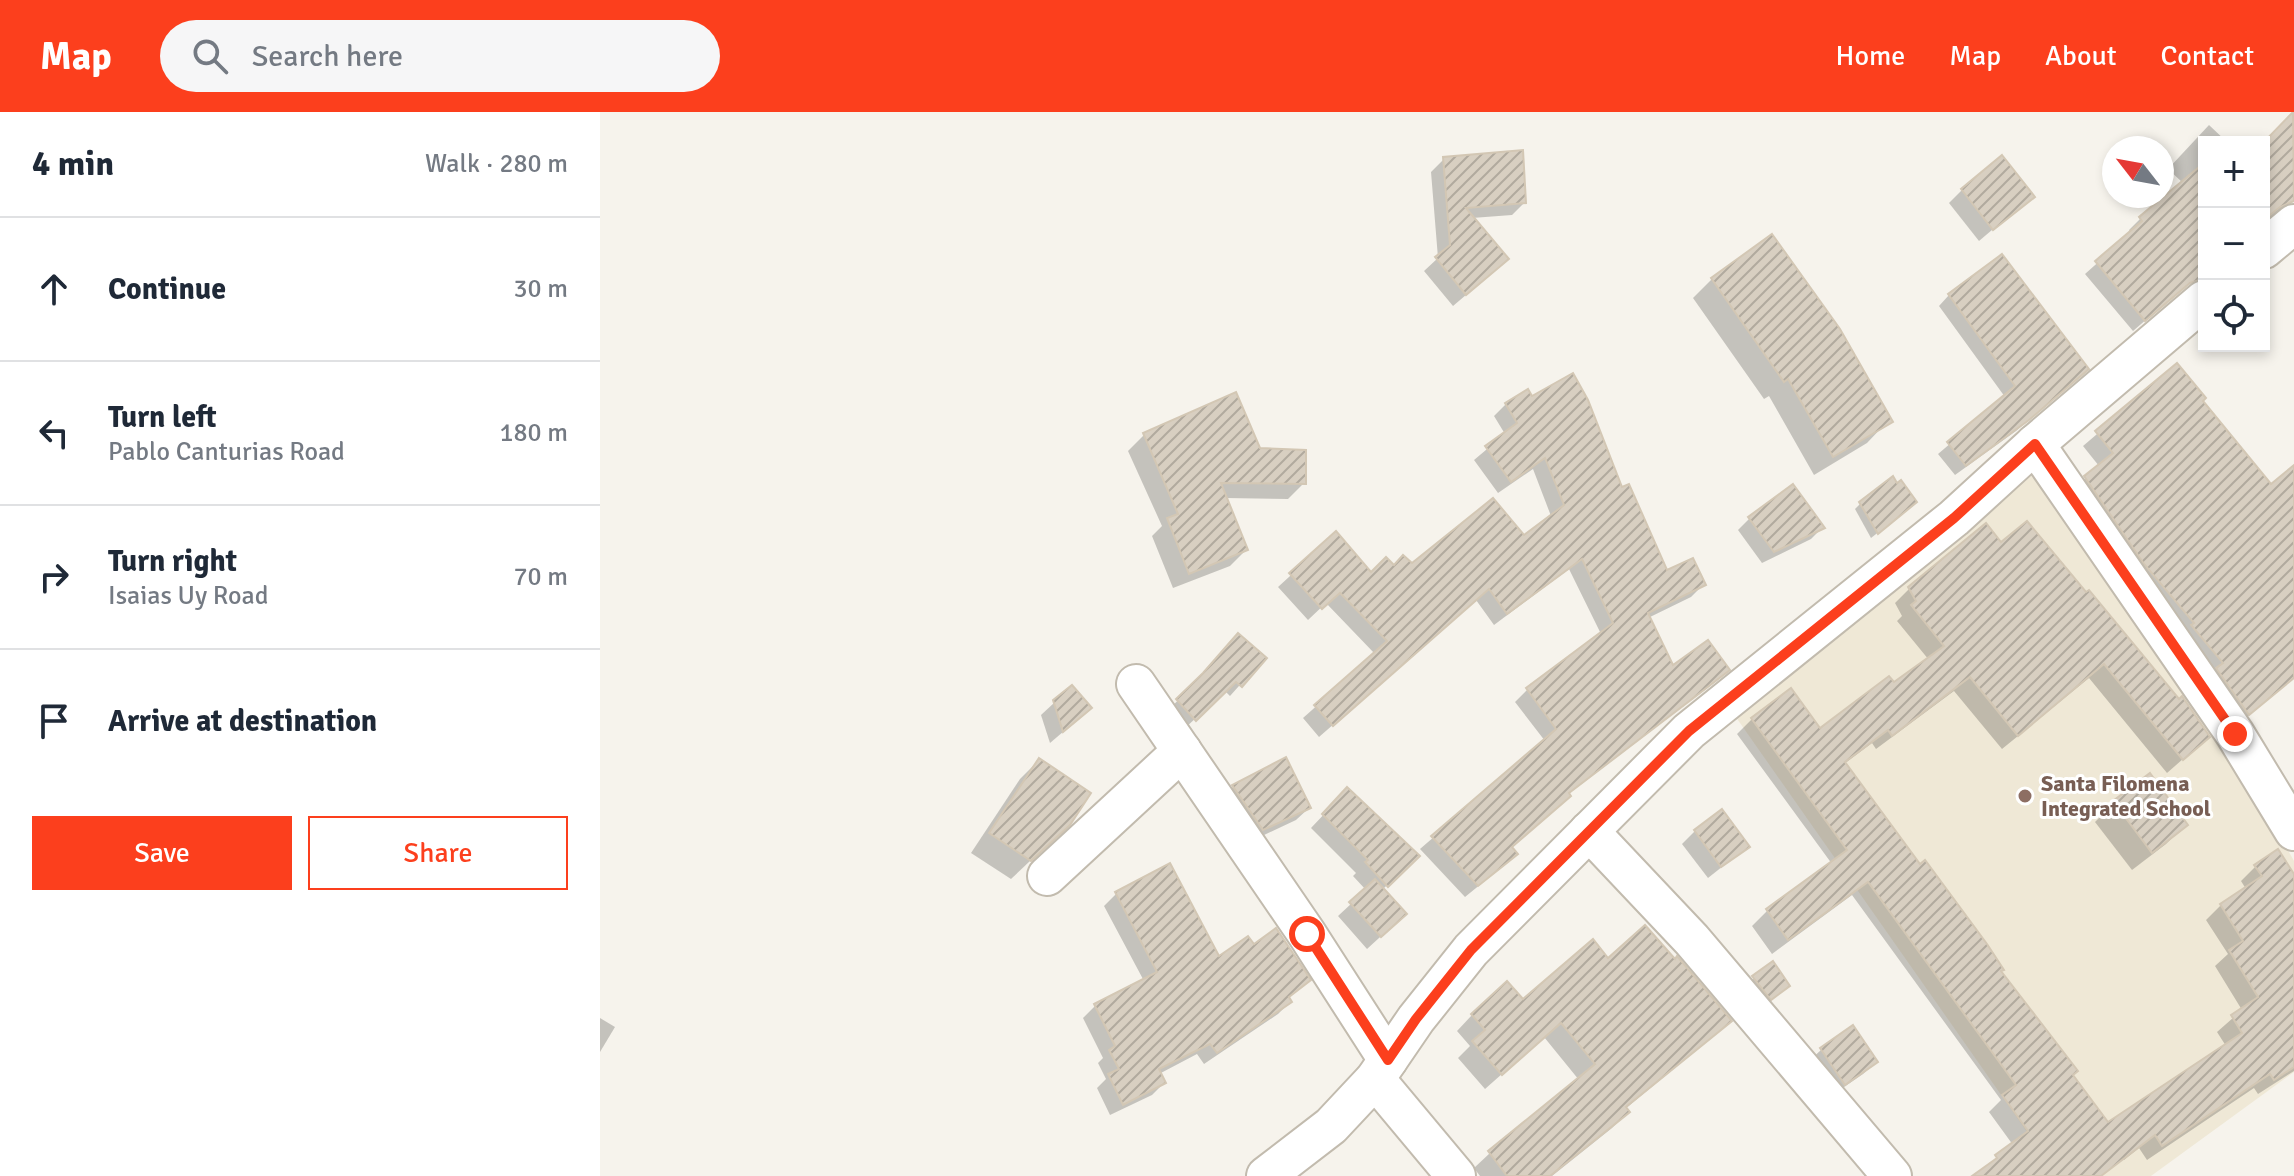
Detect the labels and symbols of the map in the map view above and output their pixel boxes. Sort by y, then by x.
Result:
north arrow [2102,136,2174,208]
route end [2217,716,2253,752]
place label: Santa Filomena Integrated School [2041,770,2211,822]
marker: Santa Filomena Integrated School [2016,787,2034,805]
route start [1289,916,1325,952]

